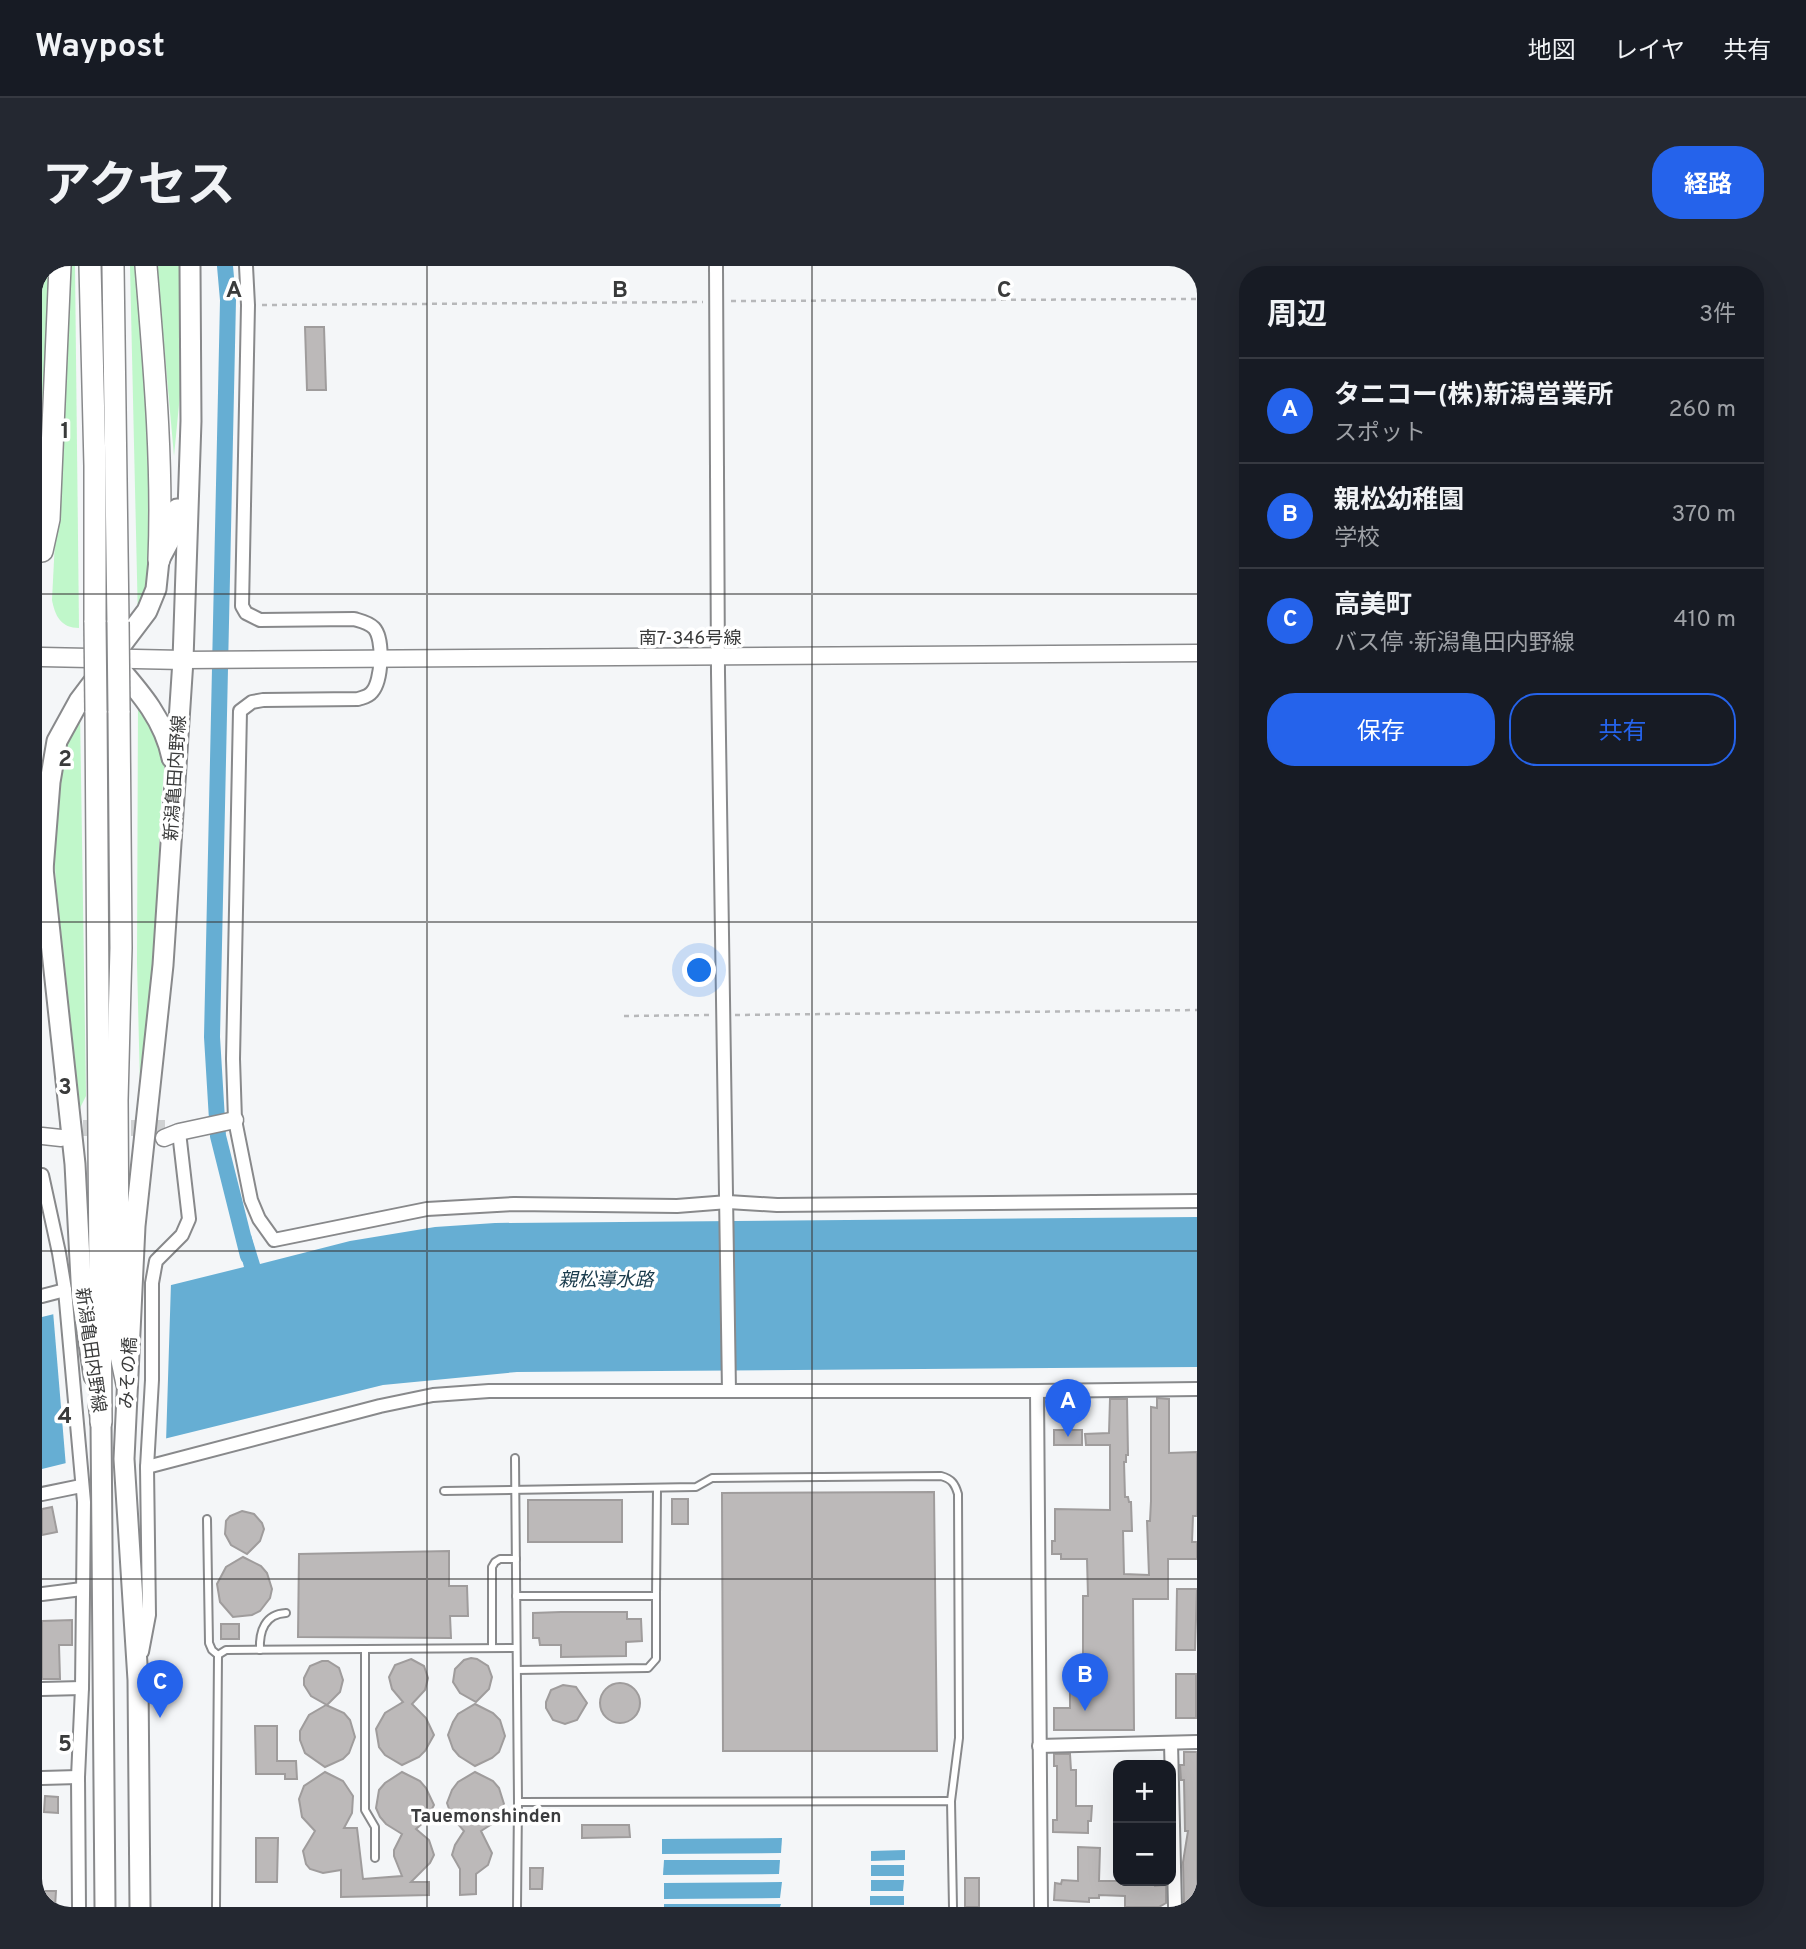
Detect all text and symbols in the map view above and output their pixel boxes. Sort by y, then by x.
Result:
text: Waypost [35,27,165,69]
text: 地図 [1528,37,1576,67]
text: レイヤ [1614,37,1685,67]
text: 共有 [1723,37,1771,67]
button: 経路 [1652,146,1764,219]
text: アクセス [42,158,236,220]
text: A [226,277,242,306]
text: B [612,277,628,306]
text: C [997,277,1011,306]
text: 周辺 [1267,298,1327,335]
text: 3件 [1699,301,1736,330]
text: タニコー(株)新潟営業所 [1334,380,1613,413]
text: A [1282,396,1298,425]
text: 260 m [1669,396,1736,425]
text: 1 [60,418,70,447]
text: スポット [1334,420,1426,449]
text: 親松幼稚園 [1334,485,1464,518]
text: B [1282,501,1298,530]
text: 370 m [1671,501,1736,530]
text: 学校 [1334,525,1380,554]
text: 高美町 [1334,590,1412,623]
text: C [1283,606,1297,635]
text: 410 m [1673,606,1736,635]
street label: 南7-346号線 [639,628,741,651]
text: バス停 · 新潟亀田内野線 [1334,630,1575,659]
button: 保存 [1267,693,1495,766]
button: 共有 [1509,693,1736,766]
street label: 新潟亀田内野線 [161,714,192,842]
text: 2 [58,746,72,775]
your location [682,953,716,987]
text: 3 [58,1074,72,1103]
water label: 親松導水路 [558,1269,655,1293]
street label: 新潟亀田内野線 [69,1286,110,1414]
street label: みその橋 [116,1337,143,1410]
pin: A [1045,1379,1091,1437]
text: 4 [58,1403,72,1432]
pin: B [1062,1653,1108,1711]
pin: C [137,1660,183,1718]
text: 5 [58,1731,72,1760]
map controls [1113,1760,1176,1886]
button: + [1113,1760,1176,1823]
district label: Tauemonshinden [410,1805,562,1829]
button: − [1113,1823,1176,1886]

